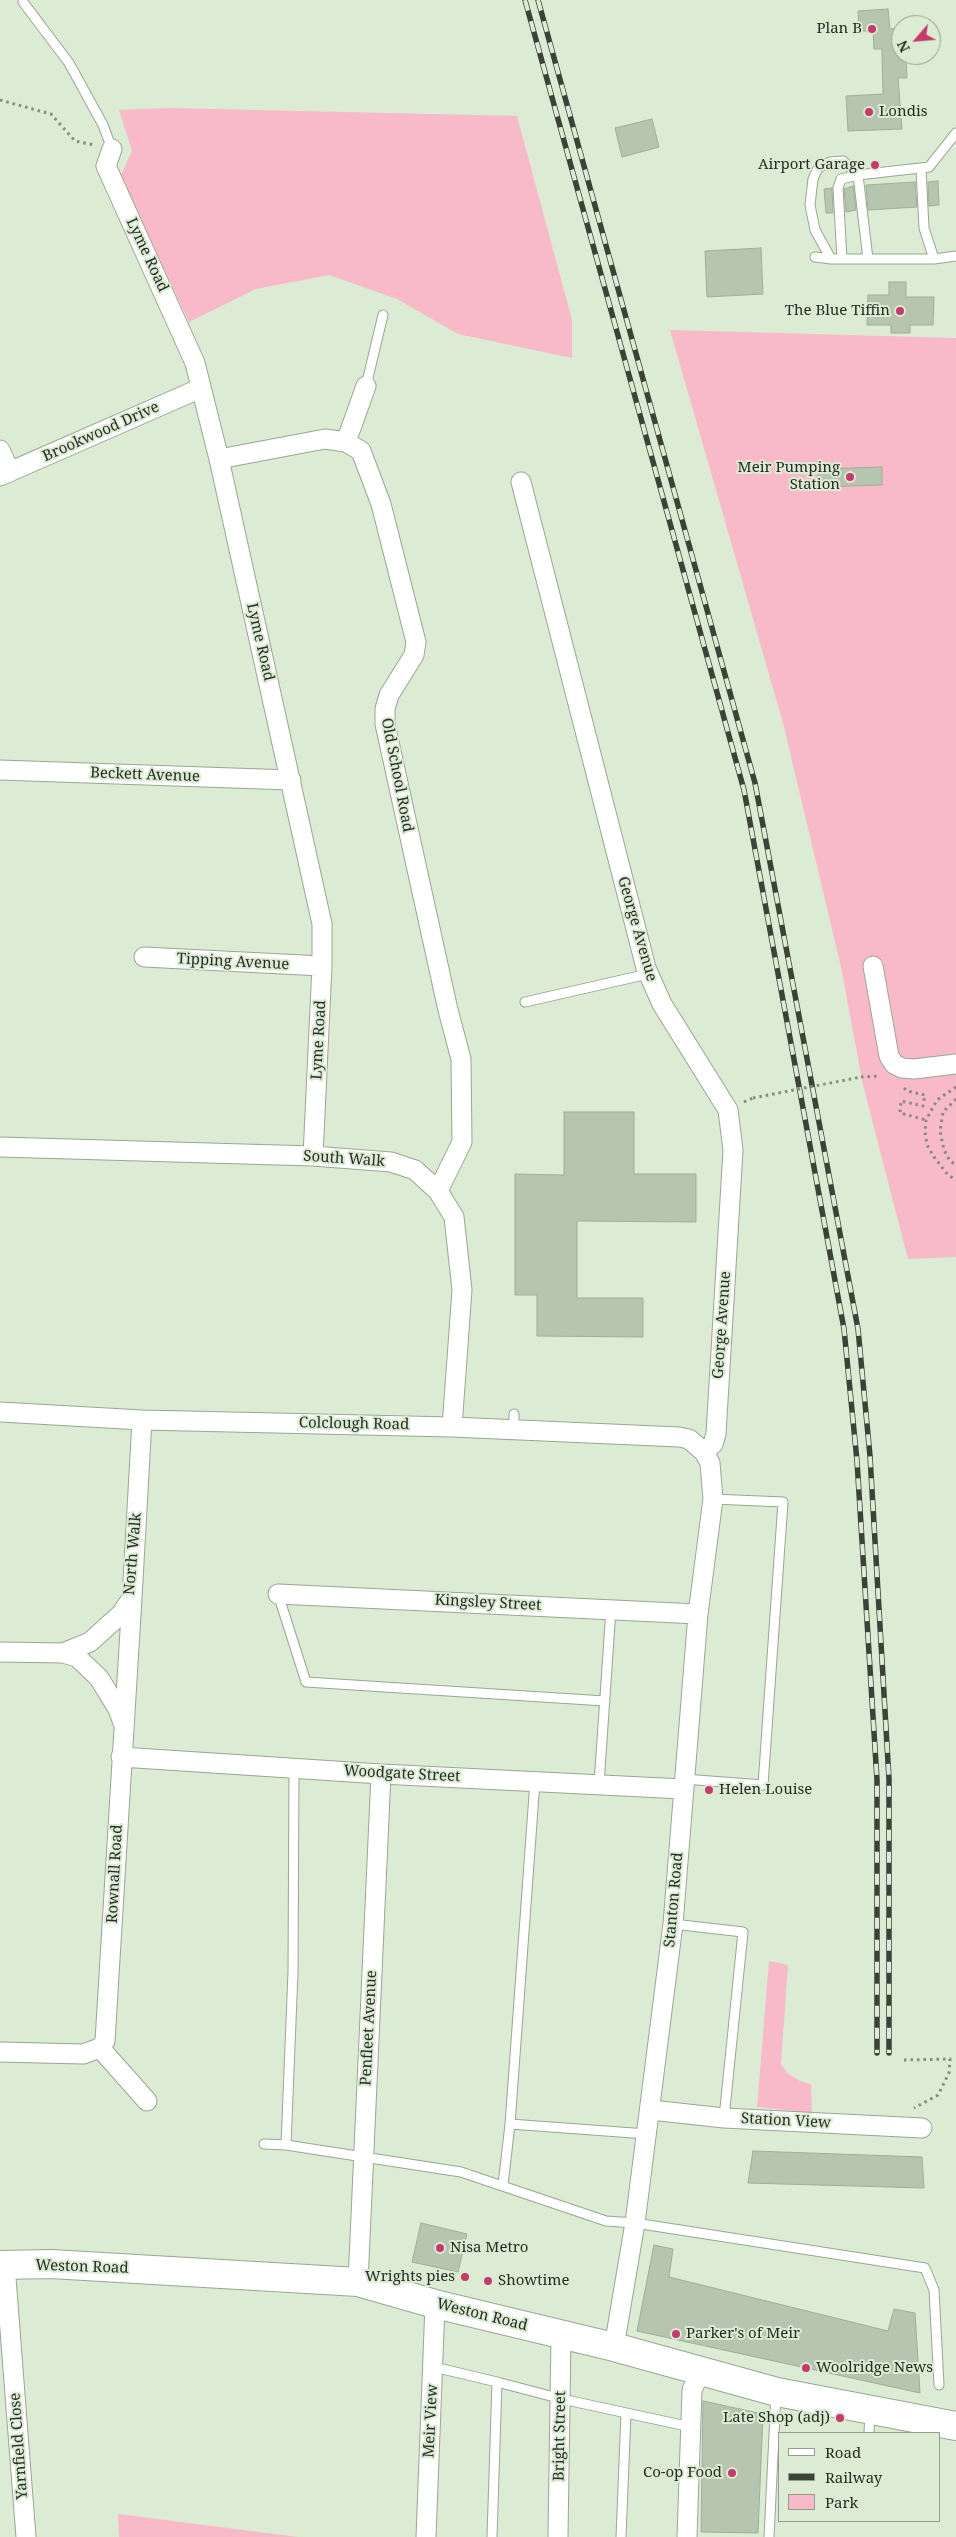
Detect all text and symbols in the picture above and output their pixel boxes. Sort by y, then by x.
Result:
north arrow [891,15,941,65]
place label: Plan B [816,20,862,38]
marker: Plan B [866,23,878,35]
text: N [892,37,914,56]
place label: Londis [879,103,927,121]
marker: Londis [863,106,875,118]
place label: Airport Garage [758,156,865,174]
marker: Airport Garage [869,159,881,171]
street label: Lyme Road [122,215,172,295]
place label: The Blue Tiffin [785,302,890,320]
marker: The Blue Tiffin [894,305,906,317]
street label: Brookwood Drive [40,398,162,466]
place label: Meir Pumping Station [738,459,840,494]
marker: Meir Pumping Station [844,471,856,483]
street label: Lyme Road [242,601,278,683]
street label: Old School Road [377,716,417,834]
street label: Beckett Avenue [90,764,200,786]
street label: George Avenue [613,875,661,983]
street label: Tipping Avenue [176,950,290,974]
street label: Lyme Road [308,1000,330,1080]
street label: South Walk [303,1147,385,1171]
street label: George Avenue [709,1270,735,1380]
street label: Colclough Road [299,1414,409,1434]
street label: North Walk [120,1512,146,1596]
street label: Kingsley Street [434,1591,542,1615]
street label: Woodgate Street [343,1762,461,1786]
place label: Helen Louise [719,1781,812,1799]
marker: Helen Louise [703,1784,715,1796]
street label: Rownall Road [103,1824,127,1924]
street label: Stanton Road [661,1852,687,1948]
street label: Penfleet Avenue [357,1970,381,2086]
street label: Station View [741,2110,831,2132]
place label: Nisa Metro [450,2239,528,2257]
marker: Nisa Metro [434,2242,446,2254]
street label: Weston Road [35,2256,129,2278]
place label: Wrights pies [365,2268,455,2286]
marker: Wrights pies [459,2271,471,2283]
place label: Showtime [498,2272,570,2290]
marker: Showtime [482,2275,494,2287]
street label: Weston Road [435,2295,529,2335]
place label: Parker's of Meir [686,2325,800,2343]
marker: Parker's of Meir [670,2328,682,2340]
place label: Woolridge News [816,2359,933,2377]
marker: Woolridge News [800,2362,812,2374]
street label: Meir View [420,2384,442,2458]
street label: Bright Street [550,2391,570,2481]
street label: Yarnfield Close [6,2392,32,2500]
place label: Late Shop (adj) [723,2409,830,2427]
marker: Late Shop (adj) [834,2412,846,2424]
legend [778,2432,941,2522]
text: Road [825,2442,861,2462]
place label: Co-op Food [643,2464,722,2482]
marker: Co-op Food [726,2467,738,2479]
text: Railway [825,2467,882,2487]
text: Park [825,2492,858,2512]

